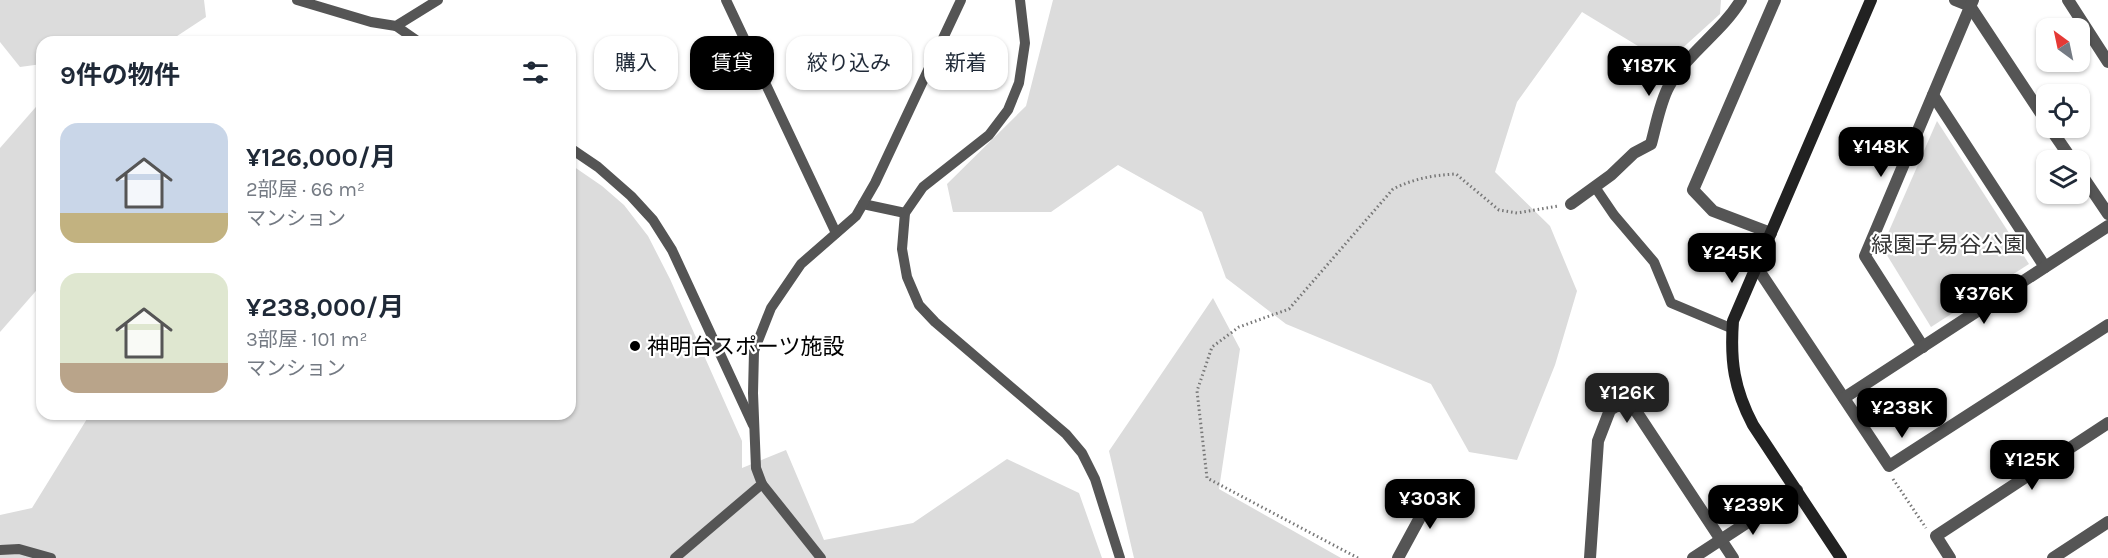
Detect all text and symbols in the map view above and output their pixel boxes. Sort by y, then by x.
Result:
north arrow [2036,18,2090,72]
map controls [2036,18,2090,204]
chip: 購入 [594,36,678,90]
chip: 賃貸 [690,36,774,90]
chip: 絞り込み [786,36,912,90]
chip: 新着 [924,36,1008,90]
pin: ¥187K [1607,46,1691,97]
text: ¥187K [1622,54,1676,77]
icon: filters [519,56,552,89]
text: 9件の物件 [60,60,180,91]
button: locate [2036,84,2090,138]
pin: ¥148K [1839,127,1923,178]
text: ¥148K [1853,135,1909,158]
text: ¥126,000/月 [246,142,396,173]
icon: home [108,147,180,219]
button: layers [2036,150,2090,204]
text: 2部屋 · 66 m² [246,178,365,201]
text: マンション [246,207,346,230]
park label: 緑園子易谷公園 [1871,232,2025,258]
pin: ¥245K [1690,233,1774,284]
text: ¥245K [1702,241,1762,264]
pin: ¥376K [1942,274,2026,325]
text: ¥376K [1954,282,2014,305]
text: ¥238,000/月 [246,292,404,323]
icon: home [108,297,180,369]
text: 3部屋 · 101 m² [246,328,367,351]
place label: 神明台スポーツ施設 [647,334,845,360]
marker: 神明台スポーツ施設 [628,339,642,353]
text: マンション [246,357,346,380]
pin: ¥126K [1585,373,1669,424]
text: ¥126K [1599,381,1655,404]
pin: ¥238K [1860,388,1944,439]
text: ¥238K [1871,396,1933,419]
pin: ¥125K [1990,440,2074,491]
text: ¥125K [2004,448,2060,471]
pin: ¥303K [1388,479,1472,530]
pin: ¥239K [1711,485,1795,536]
text: ¥303K [1399,487,1461,510]
text: ¥239K [1722,493,1784,516]

